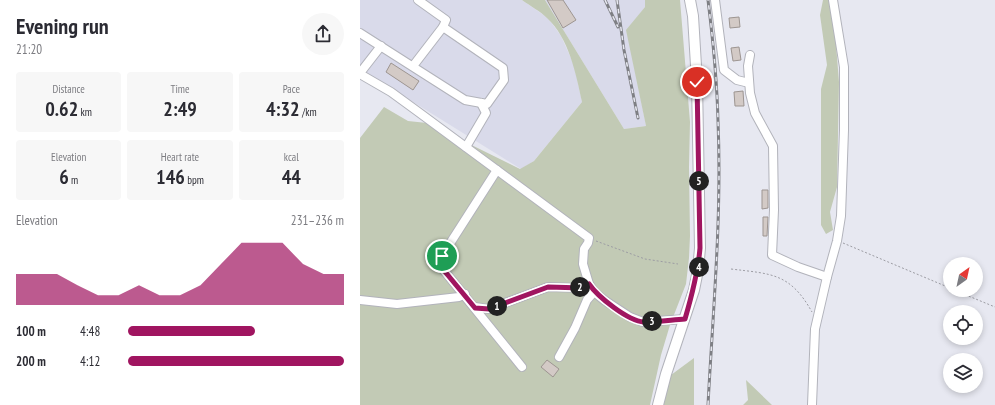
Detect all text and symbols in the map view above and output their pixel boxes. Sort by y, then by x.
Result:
text: Evening run [16,12,109,40]
button: share [302,13,344,55]
text: 21:20 [16,41,42,58]
pin [680,65,714,99]
icon: check [686,71,708,93]
text: Distance [52,82,85,96]
text: Time [170,82,190,96]
text: Pace [283,82,300,96]
text: 0.62 [45,96,78,122]
text: 2:49 [163,96,197,122]
text: 4:32 [266,96,300,122]
text: km [78,105,92,119]
text: /km [300,105,317,119]
text: Elevation [51,150,86,164]
text: Heart rate [161,150,199,164]
text: kcal [284,150,299,164]
text: 6 [59,164,69,190]
text: 146 [156,164,185,190]
text: 44 [282,164,301,190]
pin: 5 [689,171,709,191]
text: m [69,173,78,187]
text: bpm [185,173,204,187]
text: 5 [696,174,702,188]
text: Elevation [16,212,58,229]
text: 231–236 m [291,212,344,229]
pin [425,239,459,273]
icon: arrive [431,245,453,267]
pin: 4 [689,257,709,277]
north arrow [943,257,983,297]
map controls [943,257,983,393]
text: 4 [696,260,702,274]
pin: 2 [570,277,590,297]
text: 2 [577,280,583,294]
pin: 1 [487,296,507,316]
text: 1 [494,299,500,313]
button: locate [943,305,983,345]
pin: 3 [642,311,662,331]
text: 3 [649,314,655,328]
text: 100 m [16,323,46,340]
text: 4:48 [80,323,100,340]
text: 200 m [16,353,46,370]
text: 4:12 [80,353,100,370]
button: layers [943,353,983,393]

